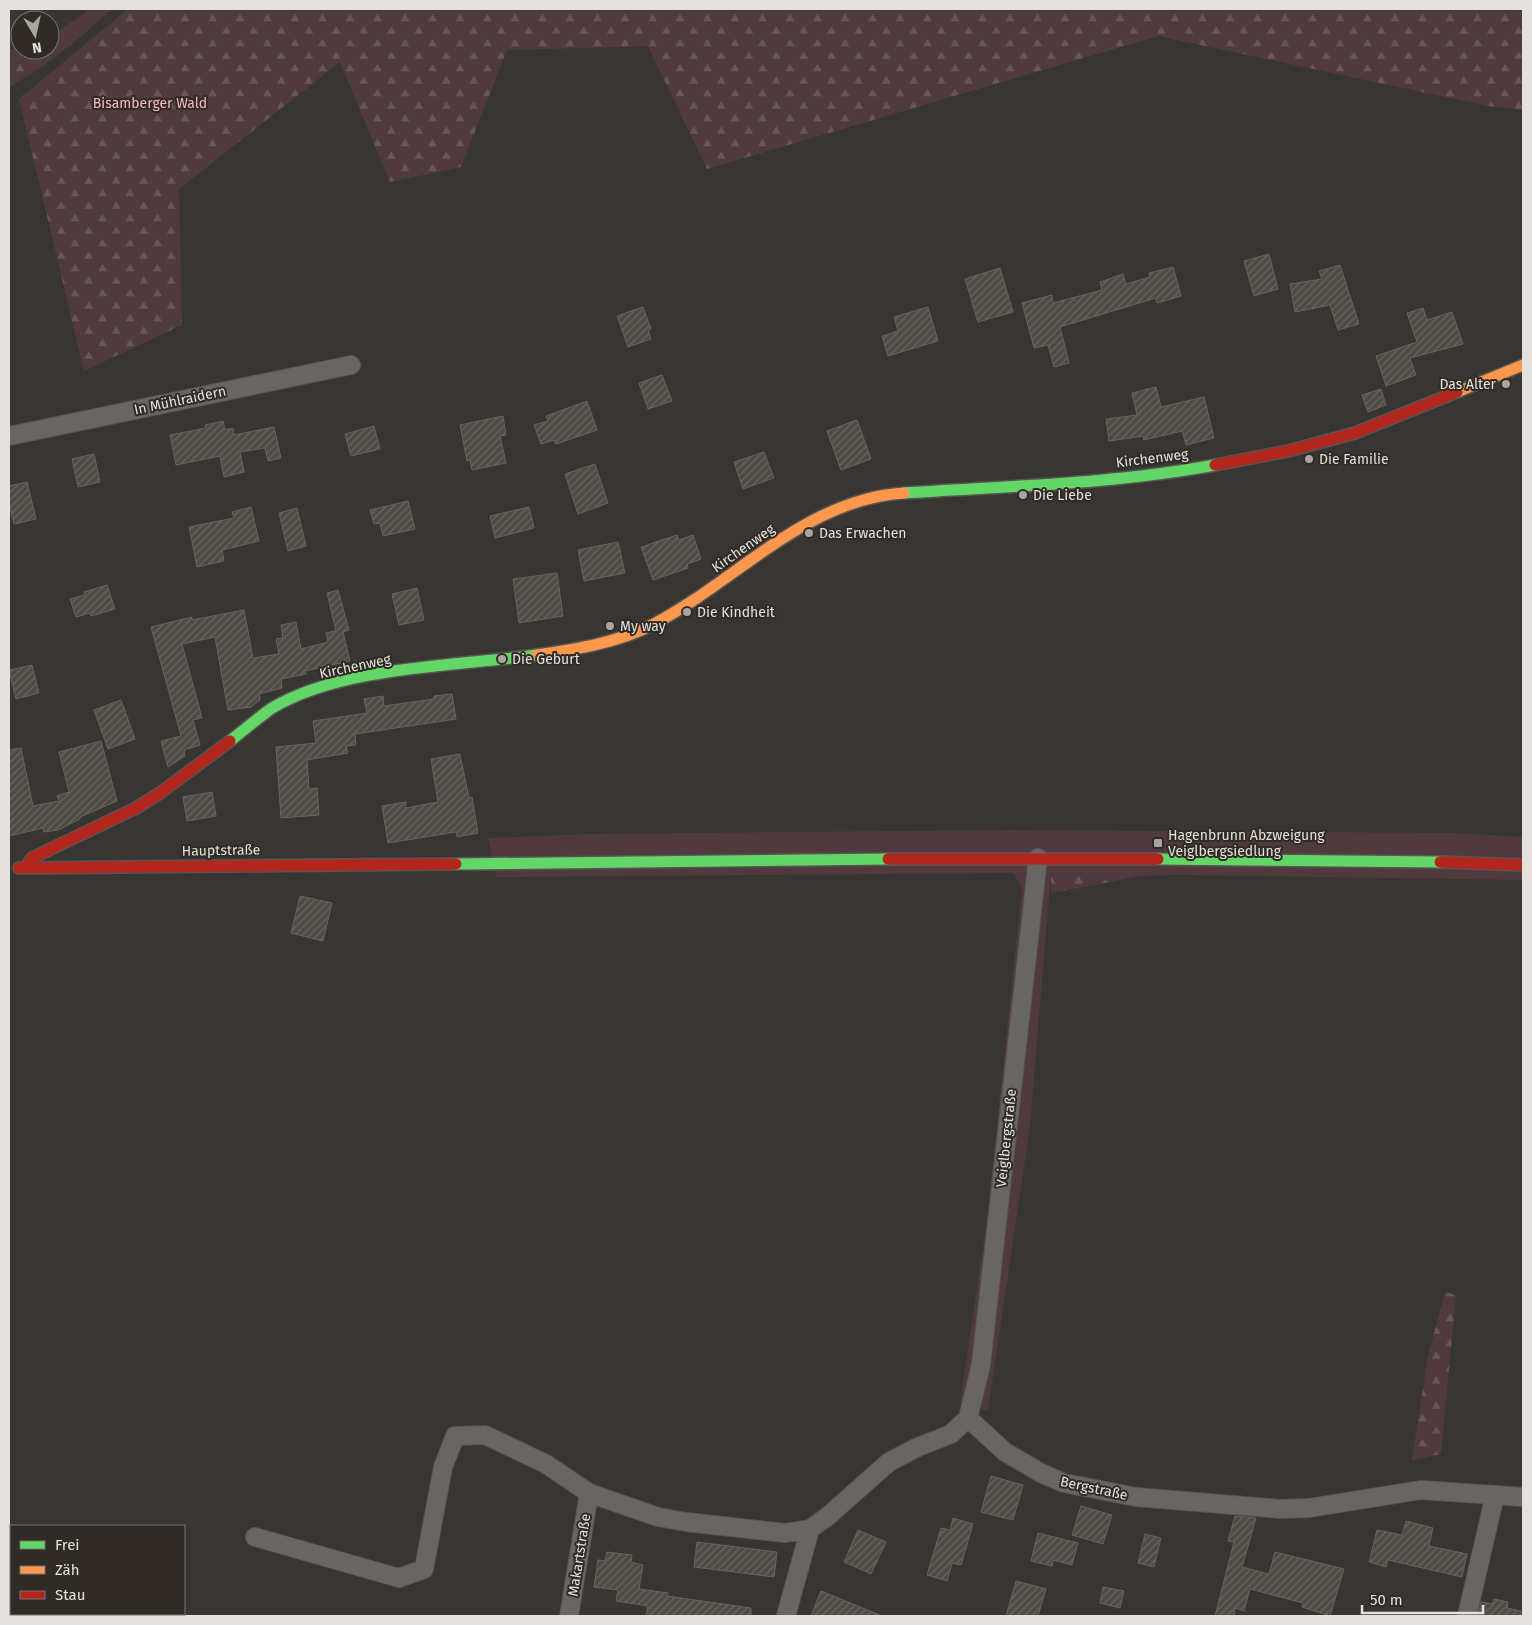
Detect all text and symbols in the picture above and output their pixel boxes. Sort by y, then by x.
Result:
north arrow [10,10,60,60]
text: N [31,38,43,56]
park label: Bisamberger Wald [93,95,207,112]
place label: Das Alter [1439,376,1497,393]
marker: Das Alter [1500,378,1512,390]
street label: In Mühlraidern [133,382,228,419]
street label: Kirchenweg [1115,446,1190,471]
place label: Die Familie [1319,451,1389,468]
marker: Die Familie [1303,453,1315,465]
place label: Die Liebe [1033,487,1092,504]
marker: Die Liebe [1017,489,1029,501]
street label: Kirchenweg [709,520,779,576]
place label: Das Erwachen [819,525,907,542]
marker: Das Erwachen [803,527,815,539]
place label: Die Kindheit [697,604,776,621]
marker: Die Kindheit [681,606,693,618]
place label: My way [620,618,666,635]
marker: My way [604,620,616,632]
street label: Kirchenweg [318,650,393,682]
place label: Die Geburt [512,651,581,668]
marker: Die Geburt [496,653,508,665]
place label: Hagenbrunn Abzweigung Veiglbergsiedlung [1168,827,1325,860]
marker: Hagenbrunn Abzweigung Veiglbergsiedlung [1152,837,1164,849]
street label: Hauptstraße [182,841,261,860]
street label: Veiglbergstraße [993,1088,1020,1188]
street label: Bergstraße [1059,1473,1129,1504]
street label: Makartstraße [565,1512,594,1598]
legend [10,1525,185,1615]
text: Frei [55,1536,80,1554]
text: Zäh [55,1561,80,1579]
scale bar [1362,1582,1483,1614]
text: Stau [55,1586,85,1604]
text: 50 m [1370,1591,1403,1609]

